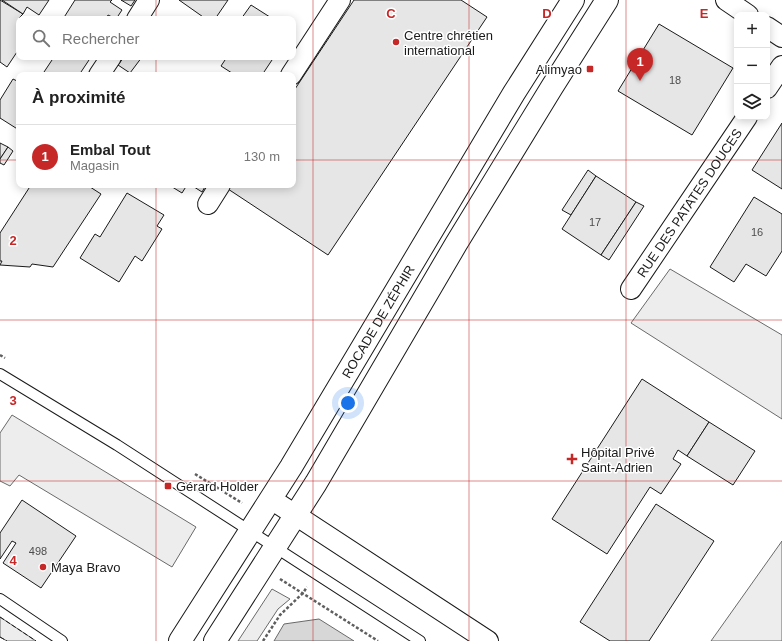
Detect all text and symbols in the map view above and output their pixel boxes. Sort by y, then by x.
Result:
text: C [386,6,396,21]
text: D [542,6,552,21]
text: E [700,6,709,21]
map controls [734,12,770,120]
button: + [734,12,770,48]
search box [16,16,296,60]
icon: search [30,27,52,49]
place label: Centre chrétien international [404,28,493,58]
text: Rechercher [62,30,140,47]
marker: Centre chrétien international [391,37,401,47]
pin: 1 [627,48,653,81]
button: − [734,48,770,84]
place label: Alimyao [536,62,582,77]
marker: Alimyao [585,64,595,74]
house number: 18 [669,74,681,86]
button: layers [734,84,770,120]
text: À proximité [32,88,126,107]
street label: RUE DES PATATES DOUCES [634,125,745,280]
text: Embal Tout [70,141,151,158]
text: 1 [41,149,49,164]
text: 130 m [244,149,280,164]
text: Magasin [70,158,119,173]
house number: 17 [589,216,601,228]
house number: 16 [751,226,763,238]
text: 2 [9,233,17,248]
street label: ROCADE DE ZÉPHIR [338,262,417,380]
text: 3 [9,393,17,408]
your location [338,393,358,413]
place label: Hôpital Privé Saint-Adrien [581,445,655,475]
marker: Hôpital Privé Saint-Adrien [566,453,578,465]
place label: Gérard Holder [176,479,259,494]
marker: Gérard Holder [163,481,173,491]
house number: 498 [29,545,47,557]
text: 4 [9,553,17,568]
place label: Maya Bravo [51,560,120,575]
marker: Maya Bravo [38,562,48,572]

